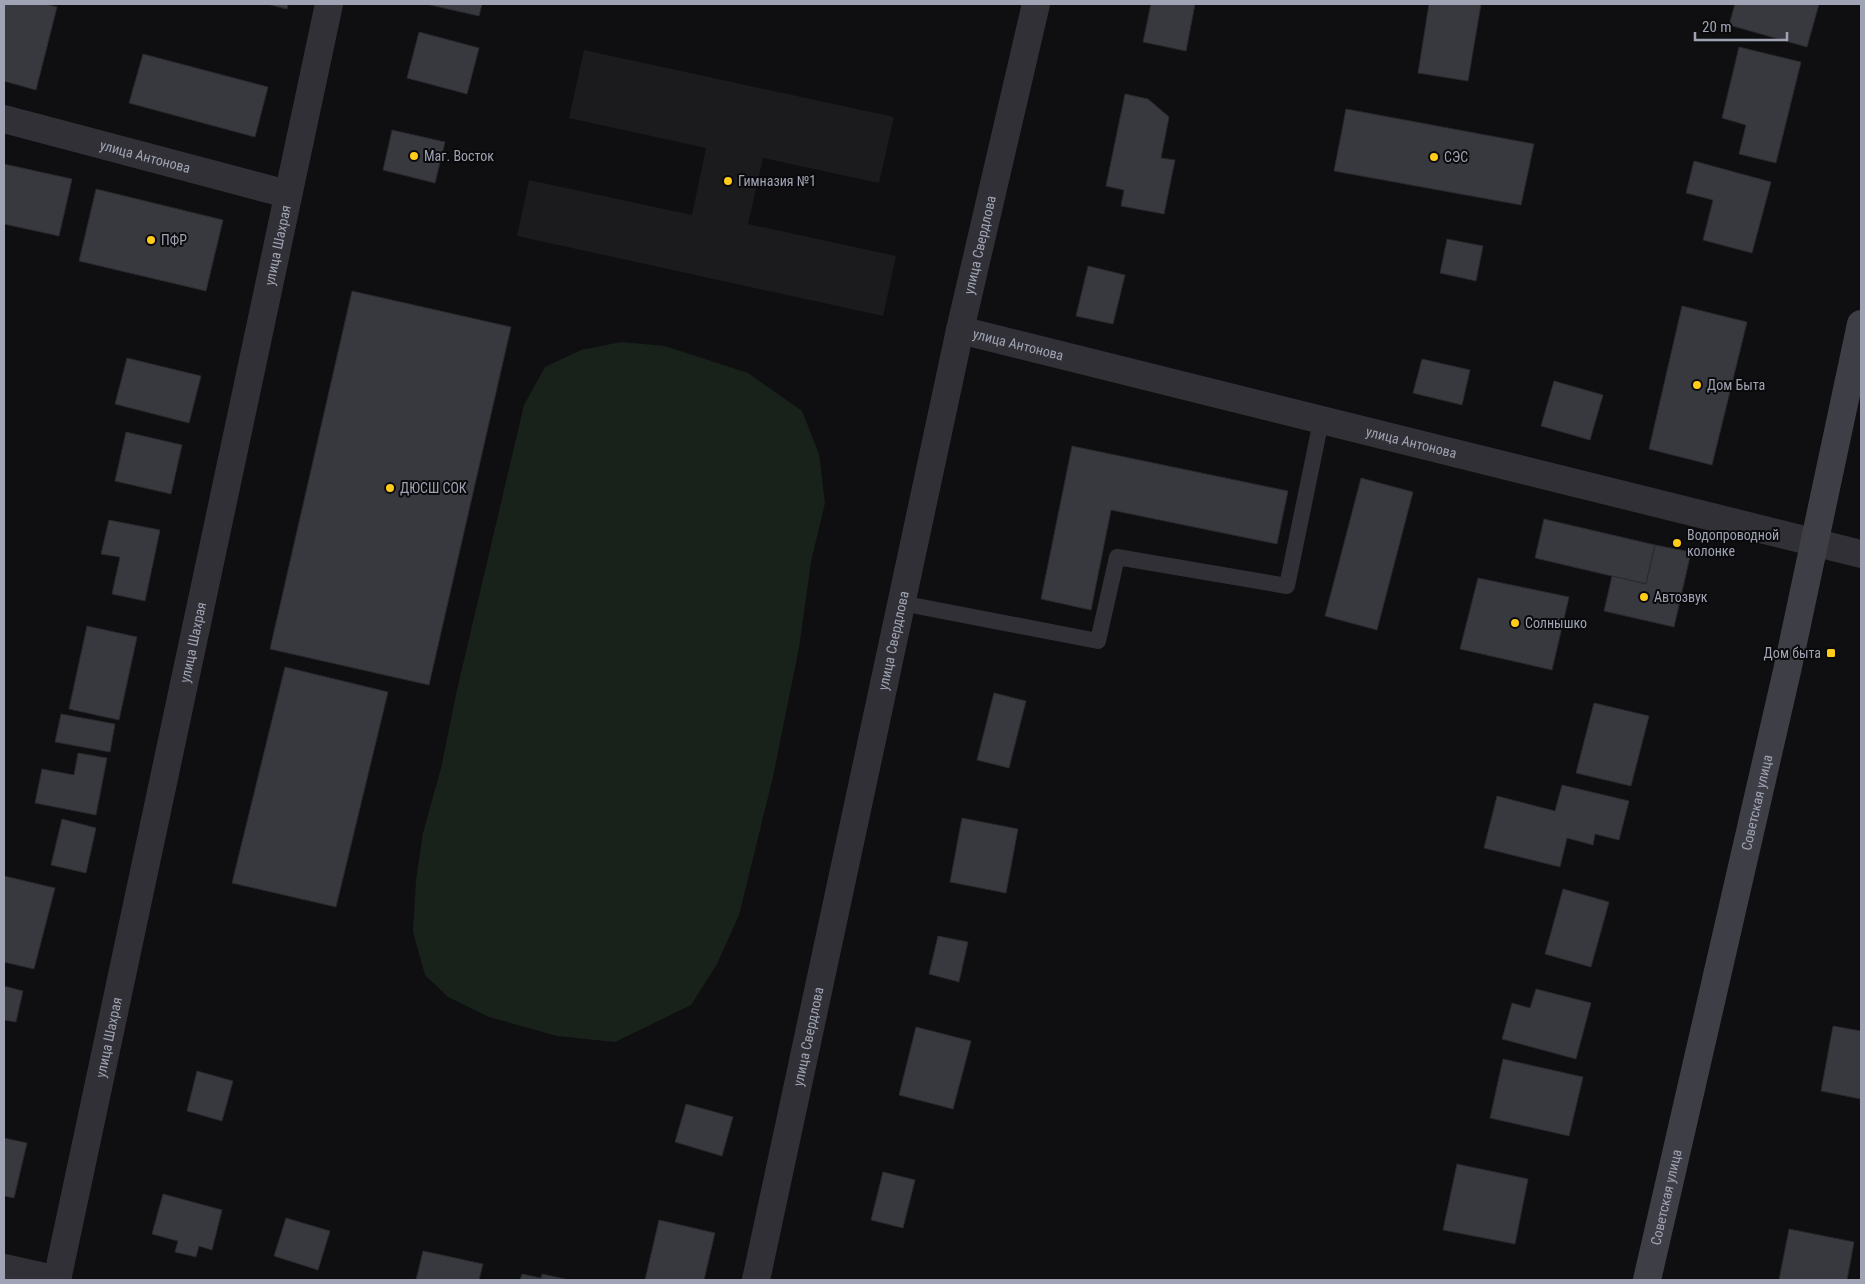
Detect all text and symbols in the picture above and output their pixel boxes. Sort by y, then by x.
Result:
scale bar [1695,10,1788,42]
text: 20 m [1702,18,1732,36]
street label: улица Антонова [98,137,192,176]
place label: Маг. Восток [424,148,494,164]
place label: СЭС [1444,149,1468,165]
marker: Маг. Восток [408,150,420,162]
marker: СЭС [1428,151,1440,163]
place label: Гимназия №1 [738,173,816,189]
marker: Гимназия №1 [722,175,734,187]
street label: улица Свердлова [961,194,999,296]
street label: улица Шахрая [261,204,294,287]
place label: ПФР [161,232,187,248]
marker: ПФР [145,234,157,246]
street label: улица Антонова [971,325,1065,363]
place label: Дом Быта [1707,377,1765,393]
marker: Дом Быта [1691,379,1703,391]
street label: улица Антонова [1364,423,1458,461]
place label: ДЮСШ СОК [400,480,467,496]
marker: ДЮСШ СОК [384,482,396,494]
place label: Водопроводной колонке [1687,527,1779,559]
marker: Водопроводной колонке [1671,537,1683,549]
place label: Автозвук [1654,589,1708,605]
street label: улица Свердлова [875,590,912,692]
marker: Автозвук [1638,591,1650,603]
street label: улица Шахрая [177,601,209,684]
place label: Солнышко [1525,615,1587,631]
marker: Солнышко [1509,617,1521,629]
place label: Дом быта [1764,645,1821,661]
marker: Дом быта [1825,647,1837,659]
street label: Советская улица [1738,753,1776,852]
street label: улица Свердлова [790,986,827,1088]
street label: улица Шахрая [92,996,125,1079]
street label: Советская улица [1647,1148,1685,1247]

